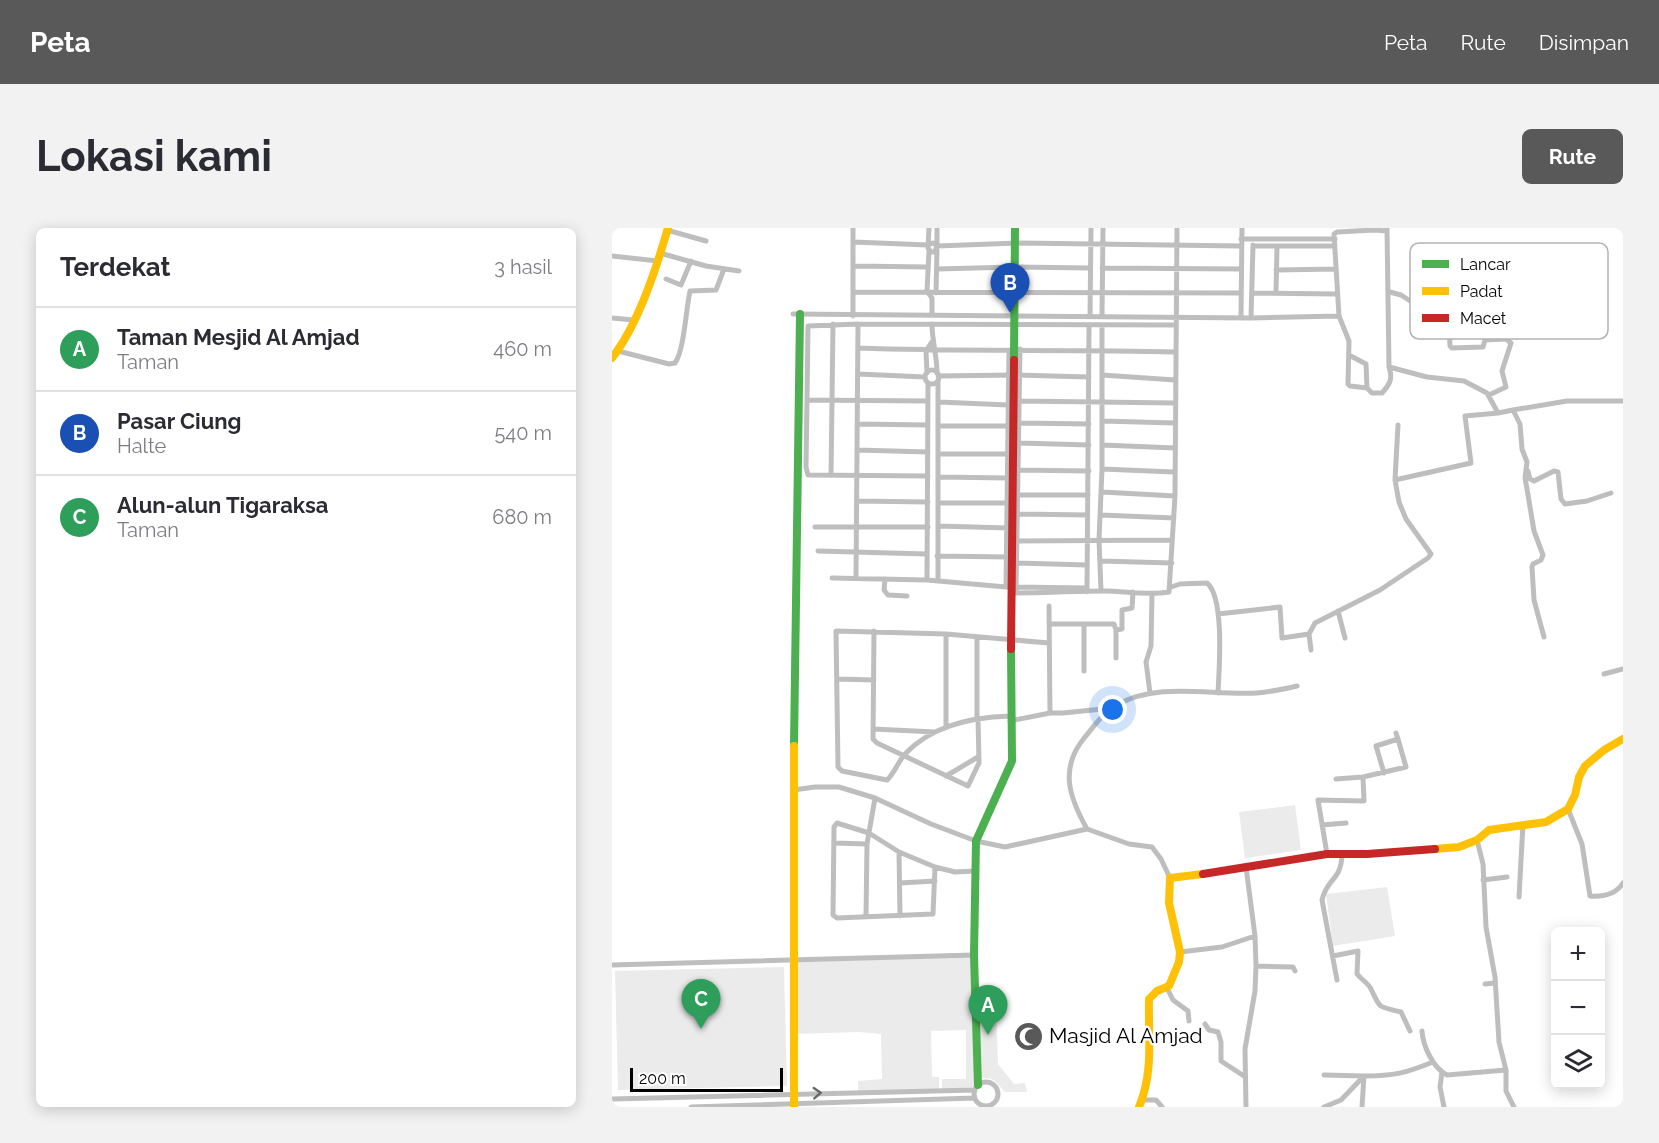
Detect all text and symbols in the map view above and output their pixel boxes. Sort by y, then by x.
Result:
text: Peta [30,26,91,59]
text: Peta [1384,30,1428,55]
text: Rute [1461,30,1506,55]
text: Disimpan [1539,30,1629,55]
button: Rute [1522,129,1623,184]
text: Lokasi kami [36,132,272,181]
legend [1410,243,1608,339]
text: Terdekat [60,252,171,282]
text: 3 hasil [494,255,552,279]
text: Lancar [1460,255,1511,274]
pin: B [990,264,1030,313]
text: Padat [1460,282,1503,301]
text: Macet [1460,309,1507,328]
text: Taman Mesjid Al Amjad [117,324,360,350]
text: A [73,337,86,361]
text: 460 m [493,337,552,361]
text: Taman [117,350,179,374]
text: Pasar Ciung [117,408,242,434]
text: B [73,421,86,445]
text: 540 m [494,421,552,445]
text: Halte [117,434,166,458]
text: Alun-alun Tigaraksa [117,492,329,518]
text: C [73,505,86,529]
text: 680 m [492,505,552,529]
text: Taman [117,518,179,542]
your location [1098,695,1127,724]
map controls [1551,927,1605,1089]
button: + [1551,927,1605,981]
pin: C [682,980,721,1029]
button: − [1551,981,1605,1035]
pin: A [968,986,1007,1035]
mosque icon: Masjid Al Amjad [1012,1020,1044,1052]
place label: Masjid Al Amjad [1049,1023,1203,1048]
button: layers [1551,1035,1605,1089]
scale bar [630,1065,783,1092]
text: 200 m [639,1069,686,1088]
one-way arrow [813,1087,822,1100]

